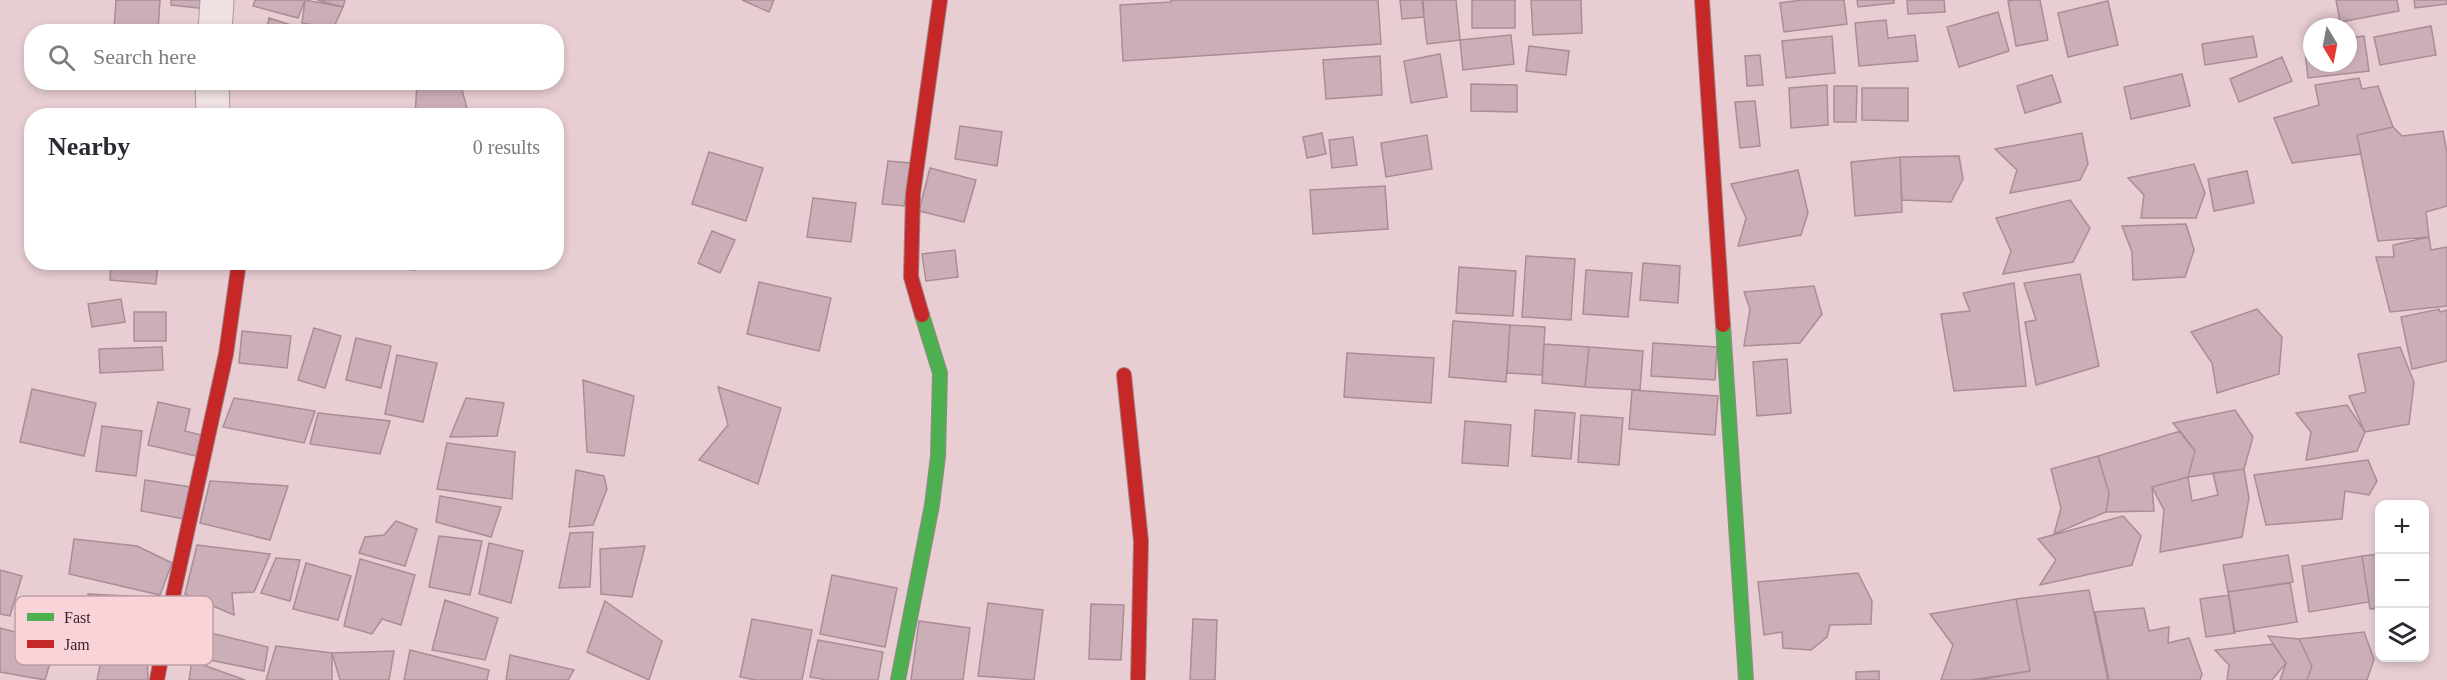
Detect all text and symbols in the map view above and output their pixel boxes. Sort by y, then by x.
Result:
north arrow [2303,18,2357,72]
search box [24,24,564,90]
icon: search [45,41,78,74]
text: Search here [93,44,196,69]
text: Nearby [48,132,130,161]
text: 0 results [473,136,540,158]
map controls [2375,500,2429,662]
button: + [2375,500,2429,554]
button: − [2375,554,2429,608]
legend [15,596,213,665]
button: layers [2375,608,2429,662]
text: Fast [64,609,91,626]
text: Jam [64,636,90,653]

